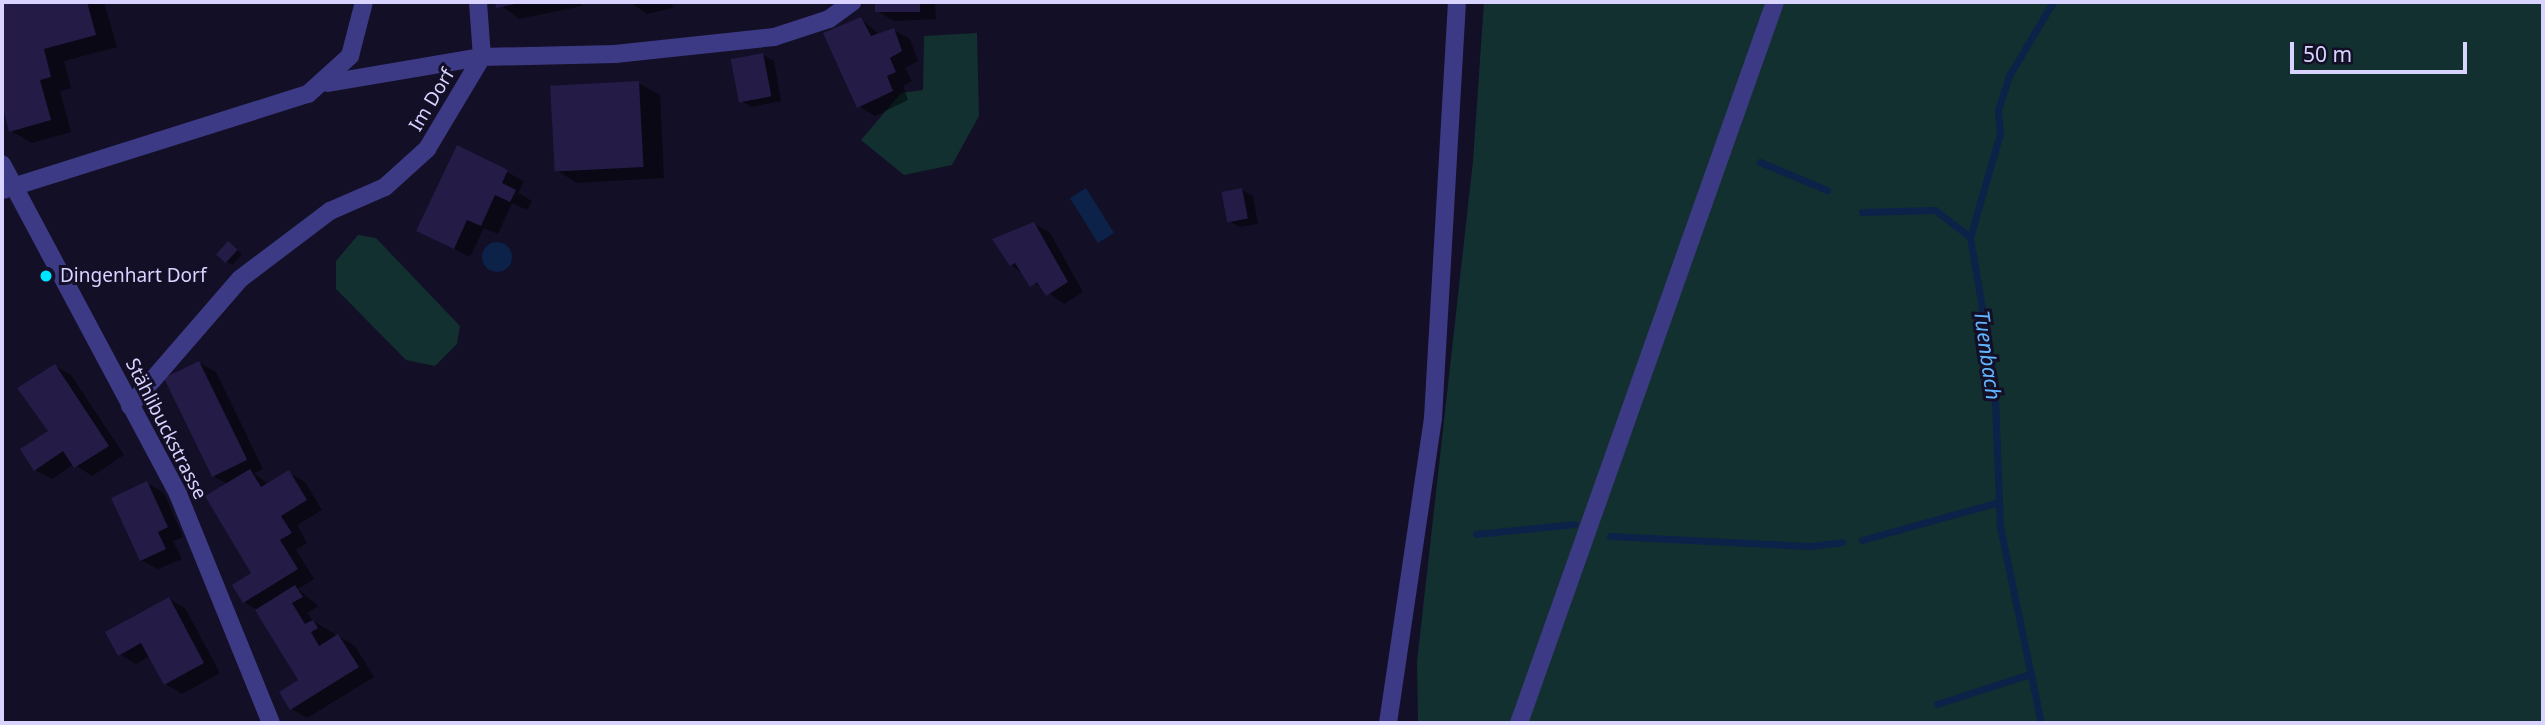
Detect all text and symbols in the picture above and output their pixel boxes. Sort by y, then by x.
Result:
scale bar [2293,28,2470,72]
text: 50 m [2303,40,2352,68]
street label: Im Dorf [404,65,460,135]
place label: Dingenhart Dorf [60,265,206,287]
marker: Dingenhart Dorf [38,268,54,284]
water label: Tuenbach [1969,309,2007,401]
street label: Stählibuckstrasse [121,355,211,503]

